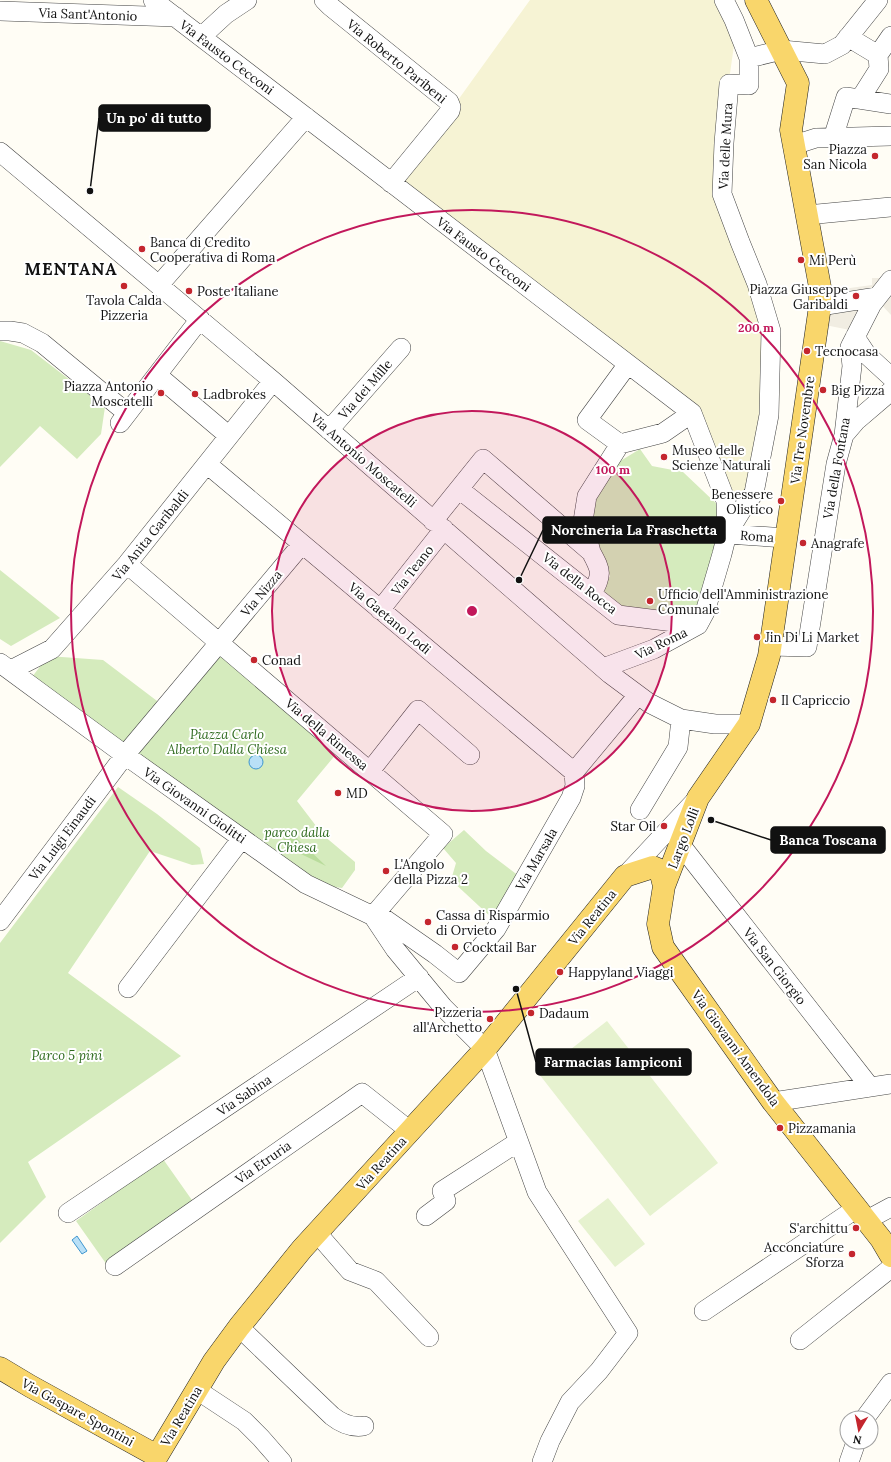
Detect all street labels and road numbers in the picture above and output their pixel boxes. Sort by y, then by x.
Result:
street label: Via Sant'Antonio [37,4,138,25]
street label: Via Roberto Paribeni [342,15,451,107]
street label: Via Fausto Cecconi [175,16,278,99]
street label: Via delle Mura [715,102,736,191]
street label: Via Fausto Cecconi [432,213,535,296]
street label: Via dei Mille [334,356,396,423]
street label: Via Tre Novembre [786,375,818,486]
street label: Via Antonio Moscatelli [306,409,420,511]
street label: Via della Fontana [819,416,854,521]
street label: Via Anita Garibaldi [108,486,193,585]
street label: Roma [739,527,775,546]
street label: Via Teano [387,542,437,600]
street label: Via della Rocca [538,548,621,618]
street label: Via Nizza [236,566,286,621]
street label: Via Gaetano Lodi [344,578,435,658]
street label: Via Roma [631,623,690,664]
street label: Via della Rimessa [281,694,372,774]
street label: Via Giovanni Giolitti [139,763,250,847]
street label: Via Luigi Einaudi [25,793,100,885]
street label: Largo Lolli [664,805,703,871]
street label: Via Marsala [511,825,561,894]
street label: Via Reatina [564,886,620,950]
street label: Via San Giorgio [739,924,810,1008]
street label: Via Giovanni Amendola [687,986,784,1110]
street label: Via Sabina [213,1071,275,1120]
street label: Via Reatina [352,1133,410,1195]
street label: Via Etruria [231,1137,295,1188]
street label: Via Gaspare Spontini [18,1374,137,1451]
street label: Via Reatina [156,1383,206,1450]

